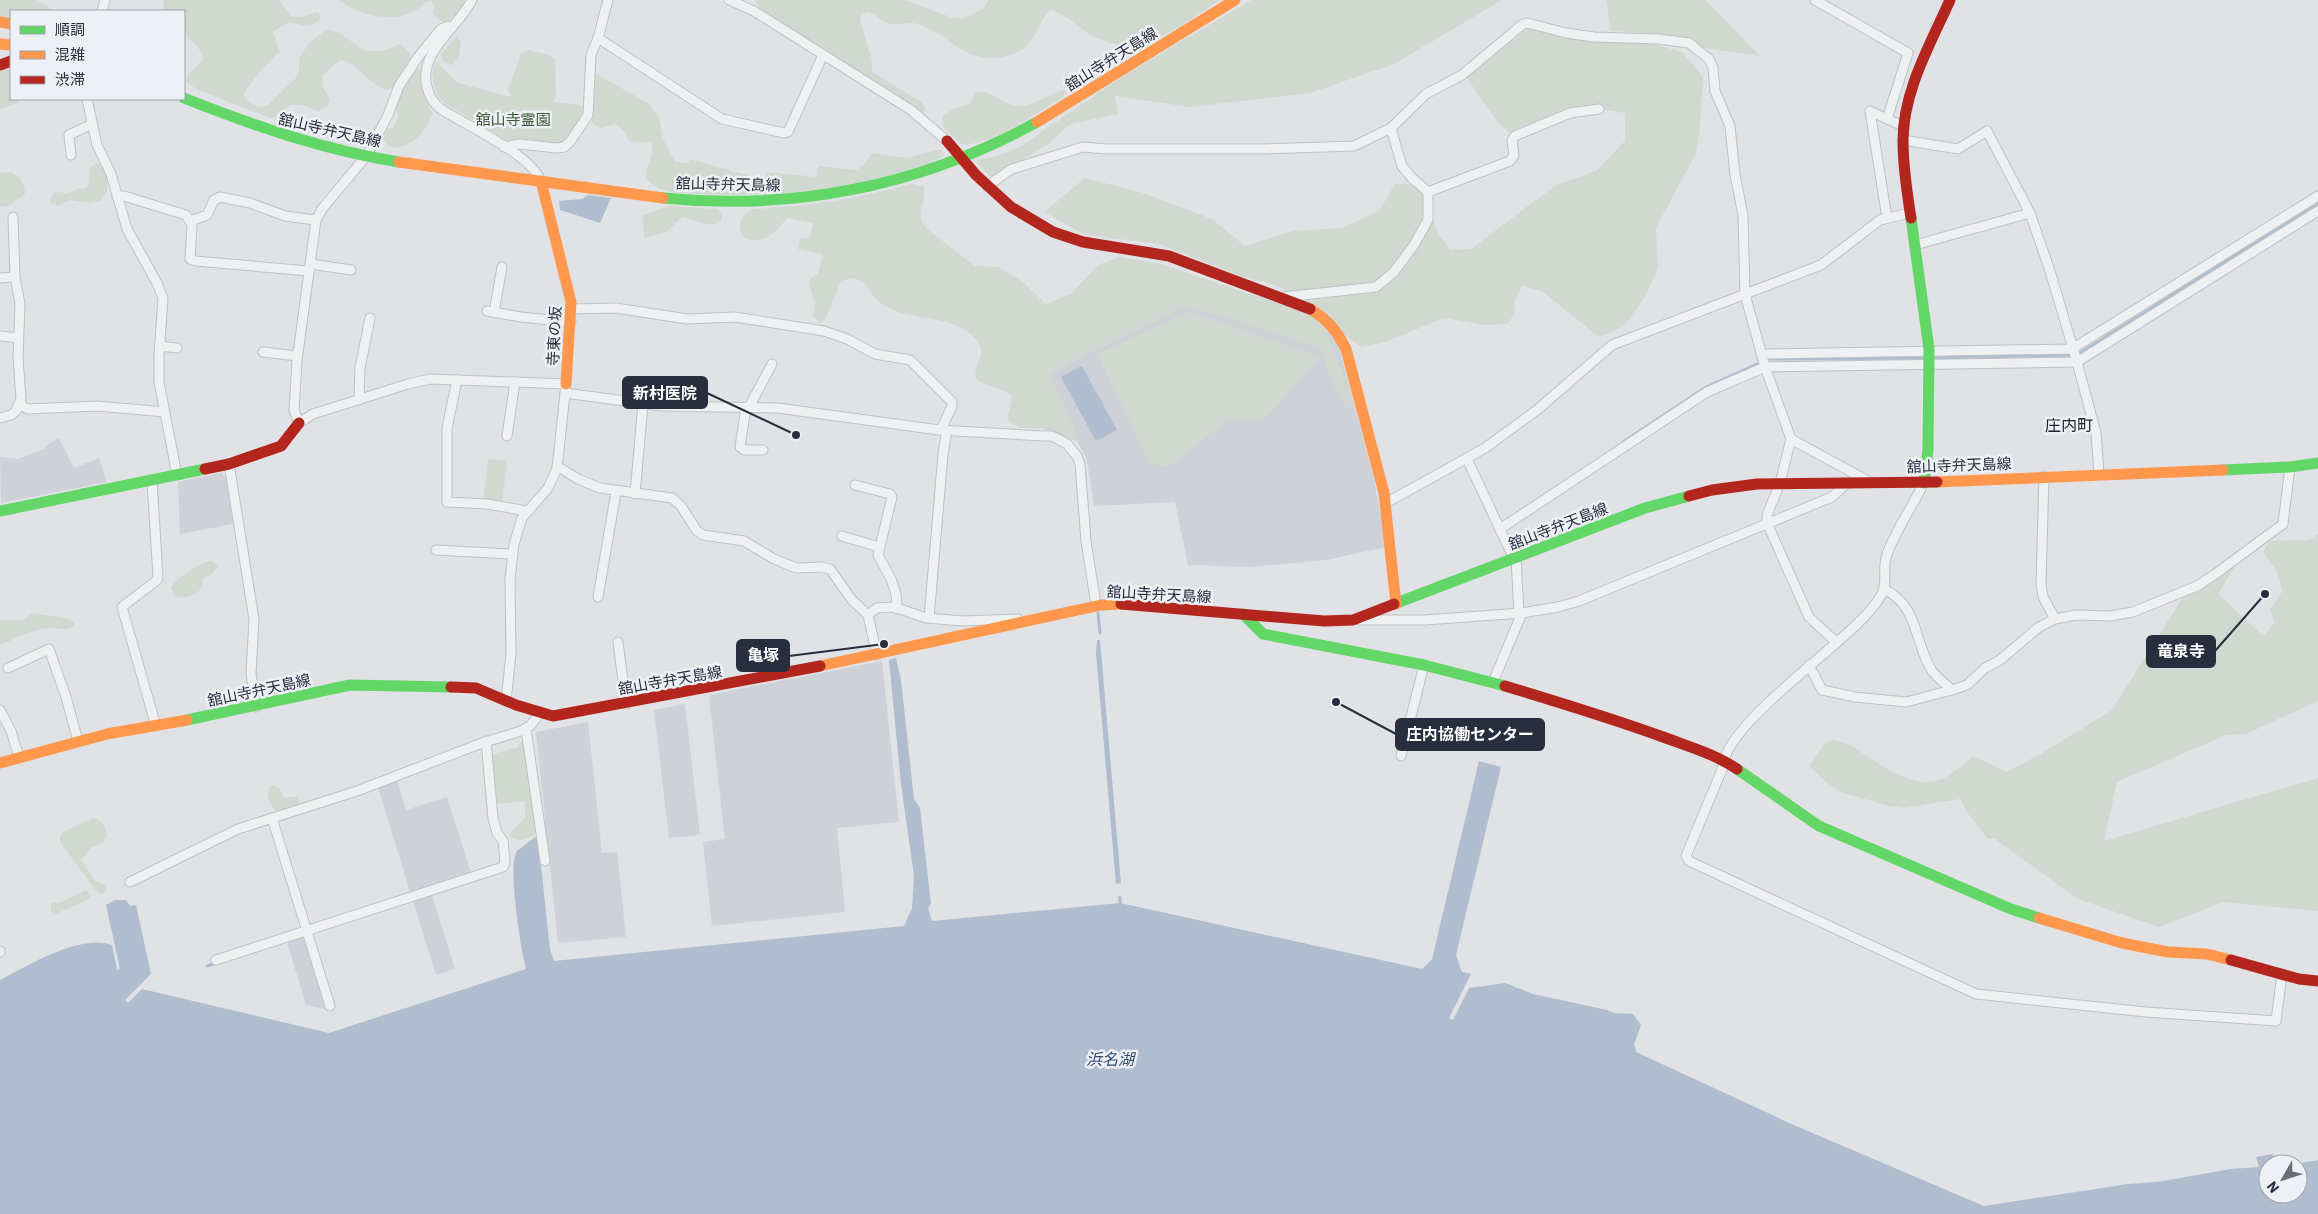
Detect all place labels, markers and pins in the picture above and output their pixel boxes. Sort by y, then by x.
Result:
callout: 新村医院 [623,377,707,408]
callout: 竜泉寺 [2147,636,2215,667]
callout: 亀塚 [737,640,789,671]
callout: 庄内協働センター [1396,719,1544,750]

